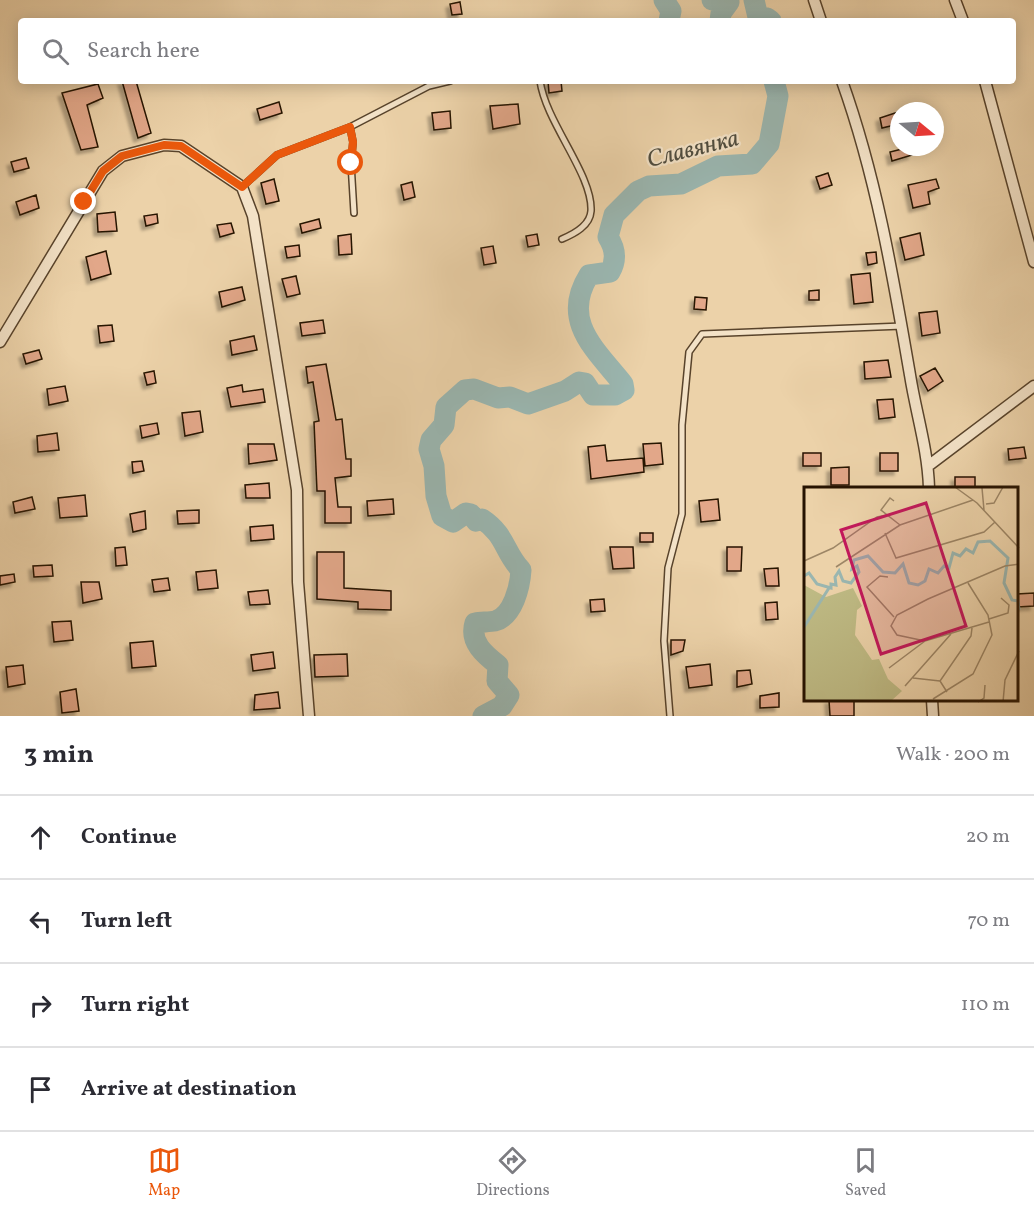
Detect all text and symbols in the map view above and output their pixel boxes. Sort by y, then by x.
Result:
search box [18,18,1016,84]
icon: search [39,35,72,68]
text: Search here [87,36,200,67]
north arrow [890,102,944,156]
water label: Славянка [643,122,743,178]
route start [337,149,363,175]
route end [70,188,96,214]
inset map [804,487,1019,701]
text: 3 min [24,737,94,773]
text: Walk · 200 m [896,741,1010,769]
icon: ahead [24,821,57,854]
text: Continue [81,822,177,853]
text: 20 m [966,823,1010,851]
icon: left [24,905,57,938]
text: Turn left [81,906,172,937]
text: 70 m [967,907,1010,935]
icon: right [24,989,57,1022]
text: Turn right [81,990,189,1021]
text: 110 m [961,991,1010,1019]
icon: arrive [24,1073,57,1106]
text: Arrive at destination [81,1074,297,1105]
tab: Map [148,1144,181,1202]
tab: Directions [476,1144,550,1202]
tab: Saved [845,1144,886,1202]

